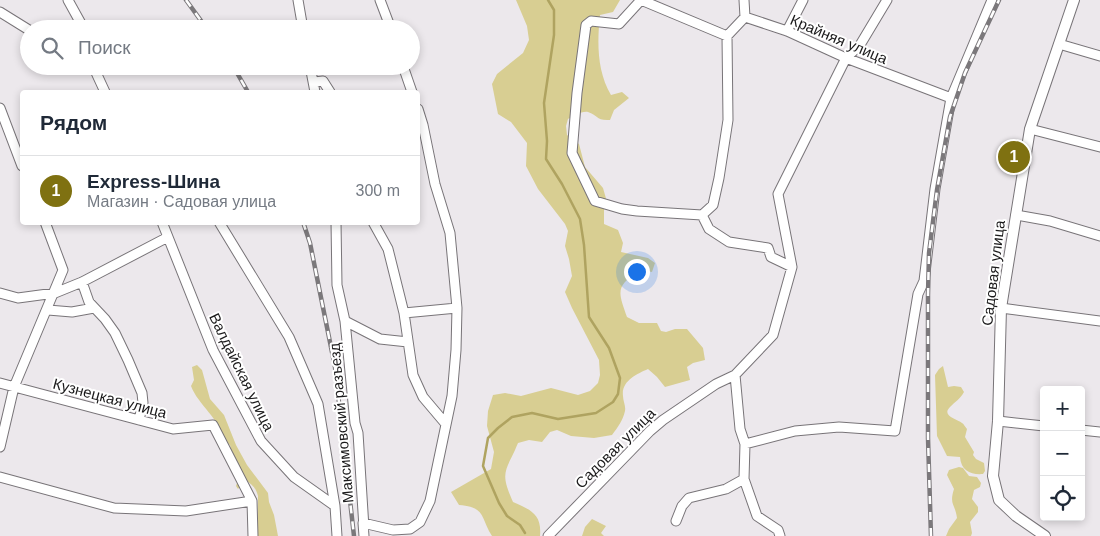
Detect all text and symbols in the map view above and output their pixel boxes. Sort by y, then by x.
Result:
street label: Крайняя улица [788,11,891,67]
search box [20,20,420,75]
icon: search [38,34,66,62]
text: Поиск [78,37,131,58]
text: Рядом [40,111,107,134]
pin: 1 [998,138,1030,176]
text: Express-Шина [87,171,220,192]
text: 1 [52,182,60,199]
text: 300 m [356,182,400,199]
text: Магазин · Садовая улица [87,193,276,210]
street label: Садовая улица [978,219,1008,327]
your location [624,259,650,285]
street label: Валдайская улица [206,310,278,434]
street label: Максимовский разъезд [326,342,356,504]
street label: Кузнецкая улица [51,375,169,422]
map controls [1040,386,1085,521]
button: + [1040,386,1085,431]
street label: Садовая улица [571,404,659,492]
button: − [1040,431,1085,476]
button: locate [1040,476,1085,521]

